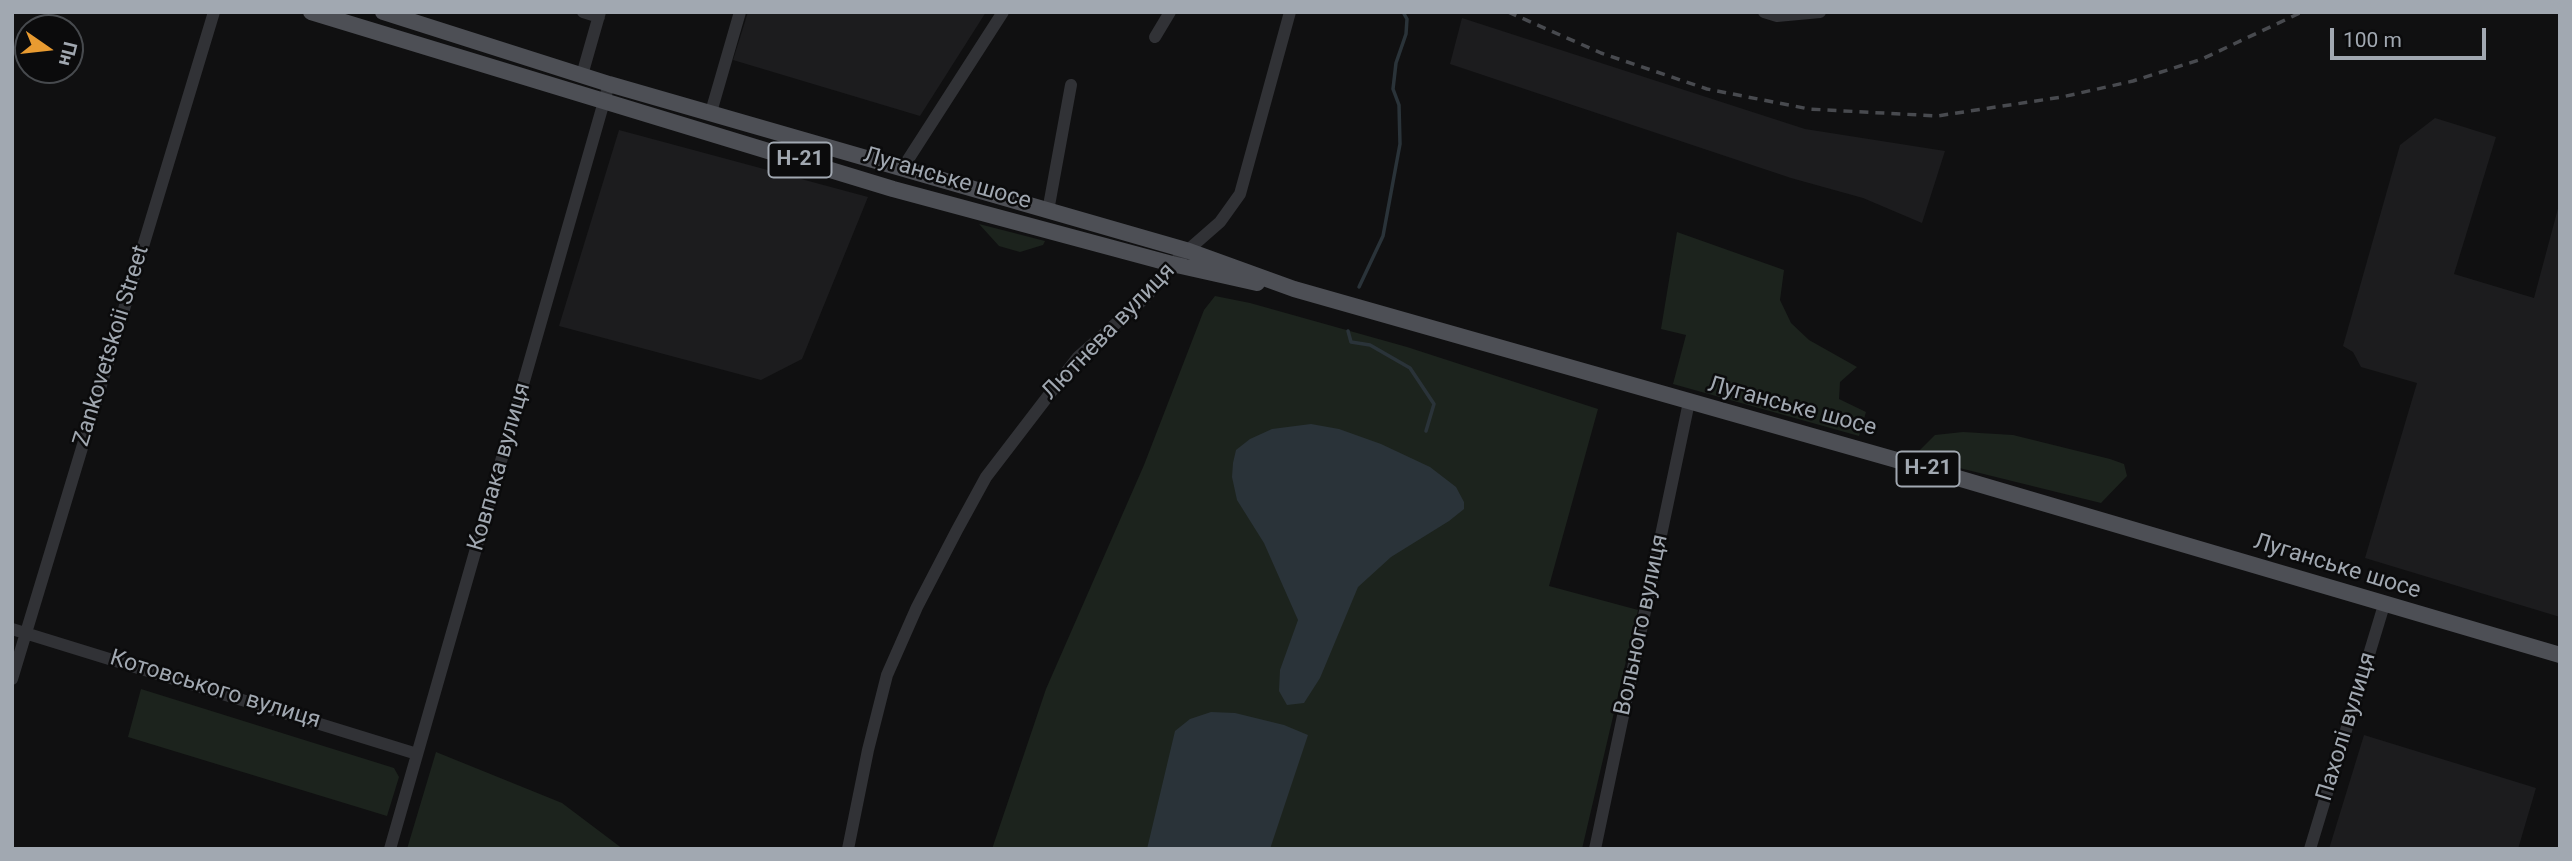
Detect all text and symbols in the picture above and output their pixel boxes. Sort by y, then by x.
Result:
north arrow [14,14,84,84]
scale bar [2334,14,2490,58]
text: 100 m [2343,28,2402,52]
text: Пн [54,39,82,68]
road number: Н-21 [768,142,832,178]
street label: Луганське шосе [860,142,1034,216]
street label: Zankovetskoii Street [68,242,156,450]
street label: Лютнева вулиця [1037,258,1181,406]
street label: Луганське шосе [1705,371,1879,443]
street label: Ковпака вулиця [463,380,537,554]
road number: Н-21 [1896,452,1960,486]
street label: Луганське шосе [2250,528,2424,606]
street label: Вольного вулиця [1609,532,1675,718]
street label: Котовського вулиця [106,645,324,735]
street label: Пахолі вулиця [2311,649,2383,805]

